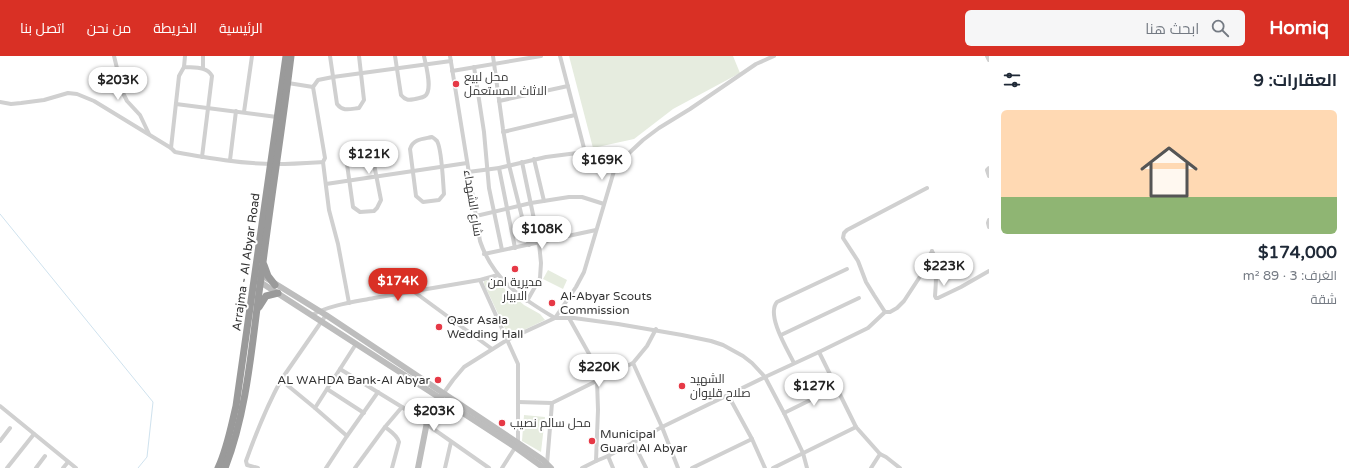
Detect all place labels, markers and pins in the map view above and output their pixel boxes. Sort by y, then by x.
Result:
pin: $203K [90,67,146,101]
place label: محل لبيع الاثاث المستعمل [464,70,547,98]
marker: محل لبيع الاثاث المستعمل [451,79,461,89]
pin: $121K [341,141,397,175]
pin: $169K [574,147,630,181]
pin: $108K [514,216,570,250]
pin: $223K [916,253,972,287]
marker: مديرية امن الابيار [510,264,520,274]
pin: $174K [370,268,426,302]
place label: مديرية امن الابيار [488,275,542,303]
place label: Al-Abyar Scouts Commission [560,289,652,317]
marker: Al-Abyar Scouts Commission [547,298,557,308]
place label: Qasr Asala Wedding Hall [447,313,523,341]
marker: Qasr Asala Wedding Hall [434,322,444,332]
pin: $220K [571,354,627,388]
place label: الشهيد صلاح قليوان [690,372,751,401]
place label: AL WAHDA Bank-Al Abyar [277,373,430,387]
pin: $127K [786,373,842,407]
marker: AL WAHDA Bank-Al Abyar [433,375,443,385]
marker: الشهيد صلاح قليوان [677,381,687,391]
pin: $203K [406,398,462,432]
place label: محل سالم نصيب [510,416,591,431]
marker: محل سالم نصيب [497,418,507,428]
place label: Municipal Guard Al Abyar [600,427,688,455]
marker: Municipal Guard Al Abyar [587,436,597,446]

